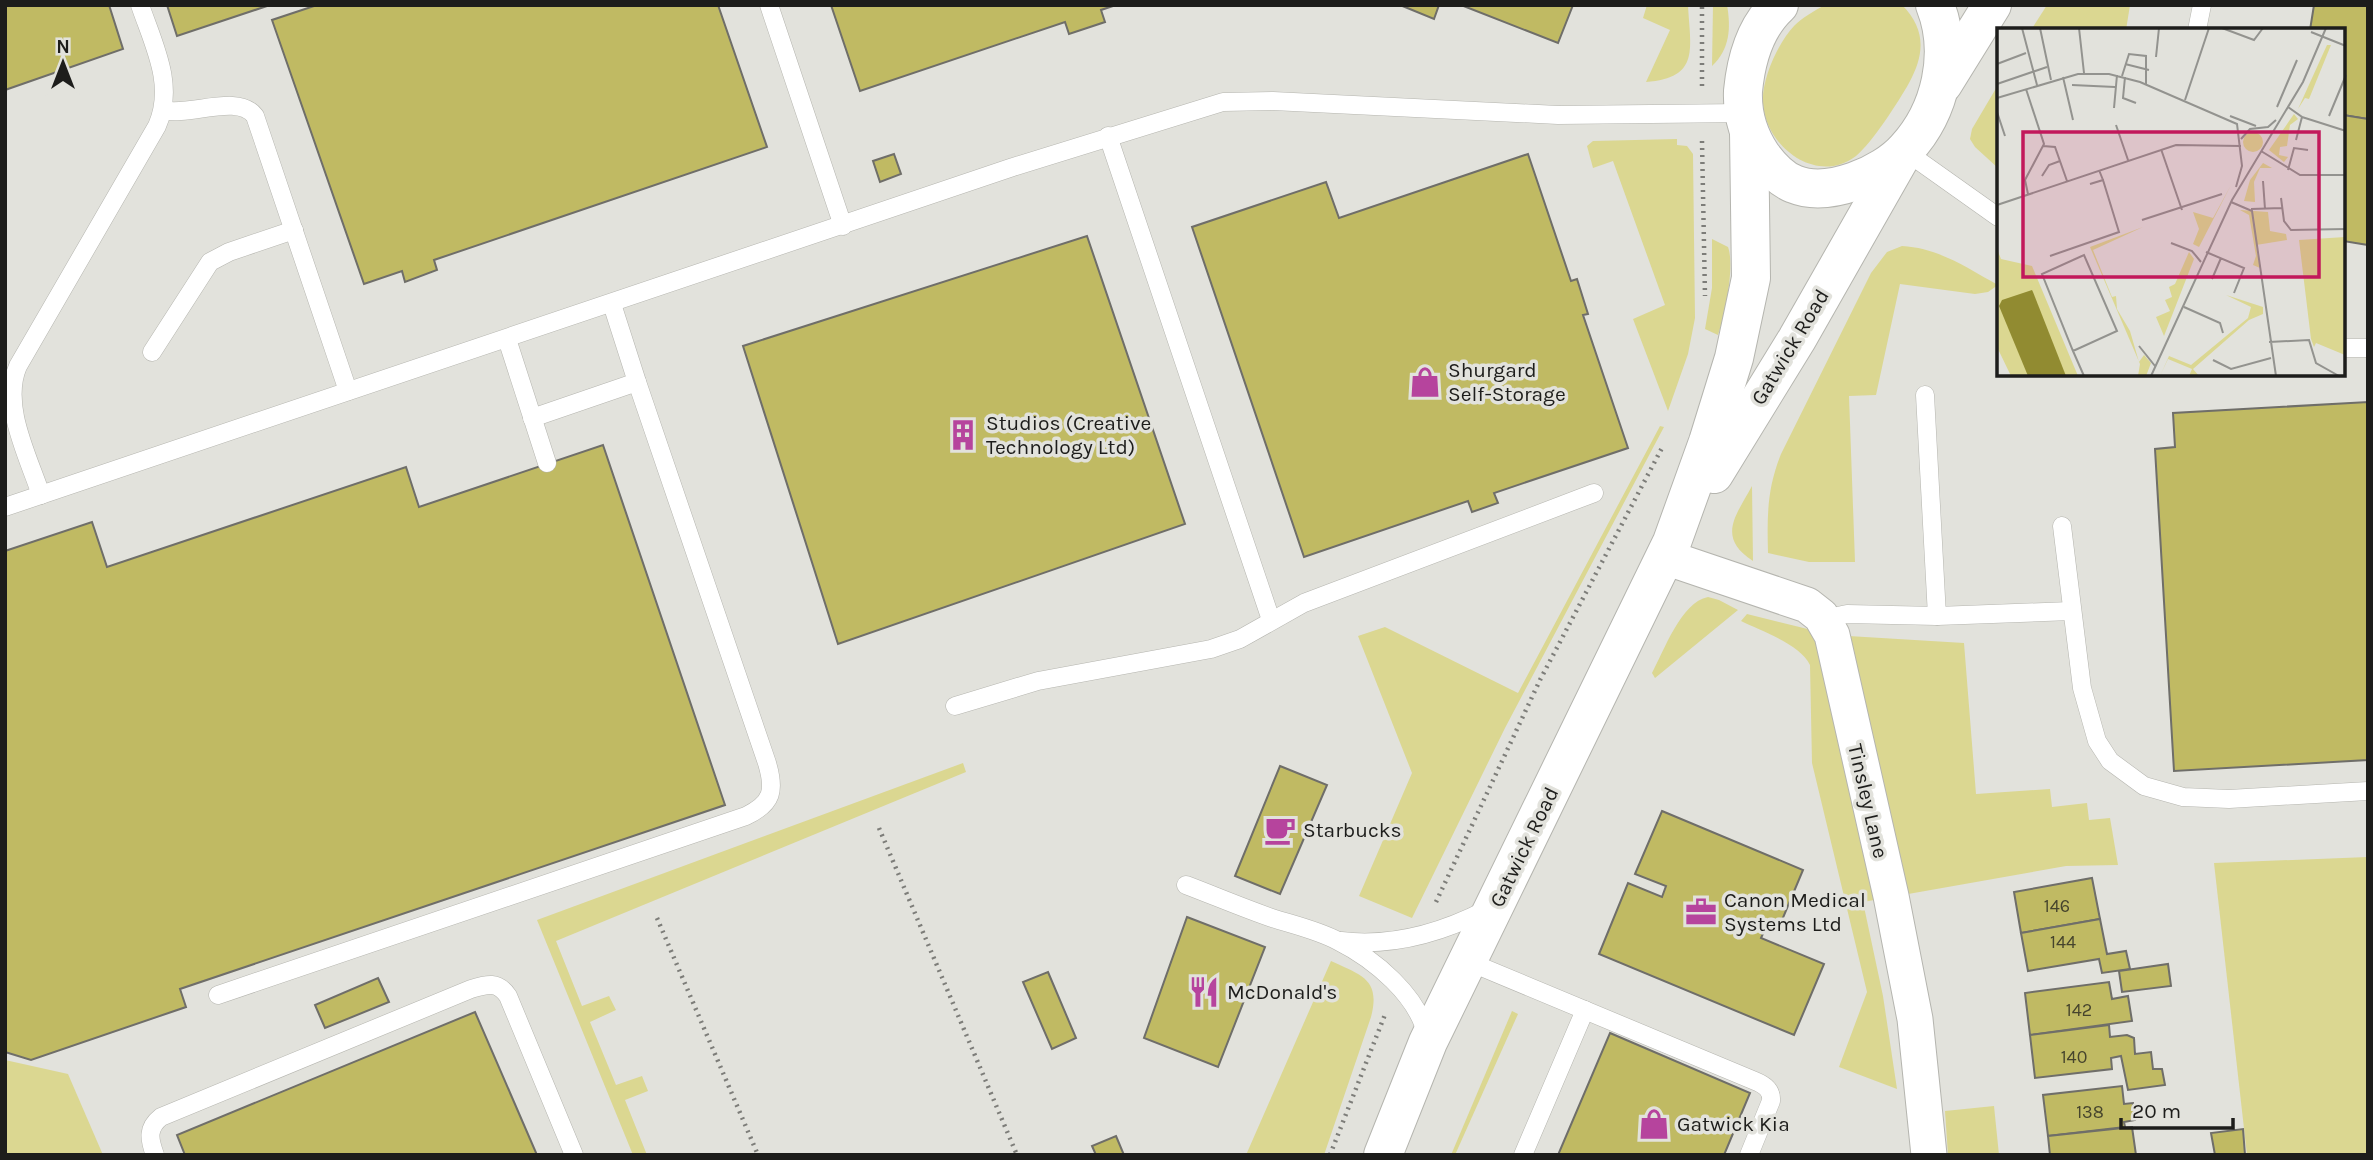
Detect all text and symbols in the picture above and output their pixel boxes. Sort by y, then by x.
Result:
north arrow [28,28,98,98]
inset map [1997,28,2345,376]
text: N [56,36,70,58]
street label: Gatwick Road [1746,285,1834,409]
place label: Shurgard Self-Storage [1448,358,1566,406]
shop icon: Shurgard Self-Storage [1408,365,1442,399]
place label: Studios (Creative Technology Ltd) [986,411,1151,459]
building icon: Studios (Creative Technology Ltd) [946,418,980,452]
street label: Tinsley Lane [1843,741,1893,861]
street label: Gatwick Road [1485,783,1563,911]
cafe icon: Starbucks [1263,813,1297,847]
place label: Starbucks [1303,818,1402,842]
place label: Canon Medical Systems Ltd [1724,888,1866,936]
office icon: Canon Medical Systems Ltd [1684,895,1718,929]
house number: 146 [2044,895,2070,917]
house number: 144 [2050,931,2076,953]
restaurant icon: McDonald's [1187,975,1221,1009]
place label: McDonald's [1227,980,1337,1004]
house number: 142 [2066,999,2092,1021]
house number: 140 [2061,1046,2087,1068]
scale bar [2121,1086,2233,1130]
text: 20 m [2132,1099,2181,1123]
house number: 138 [2076,1101,2104,1123]
shop icon: Gatwick Kia [1637,1107,1671,1141]
place label: Gatwick Kia [1677,1112,1790,1136]

